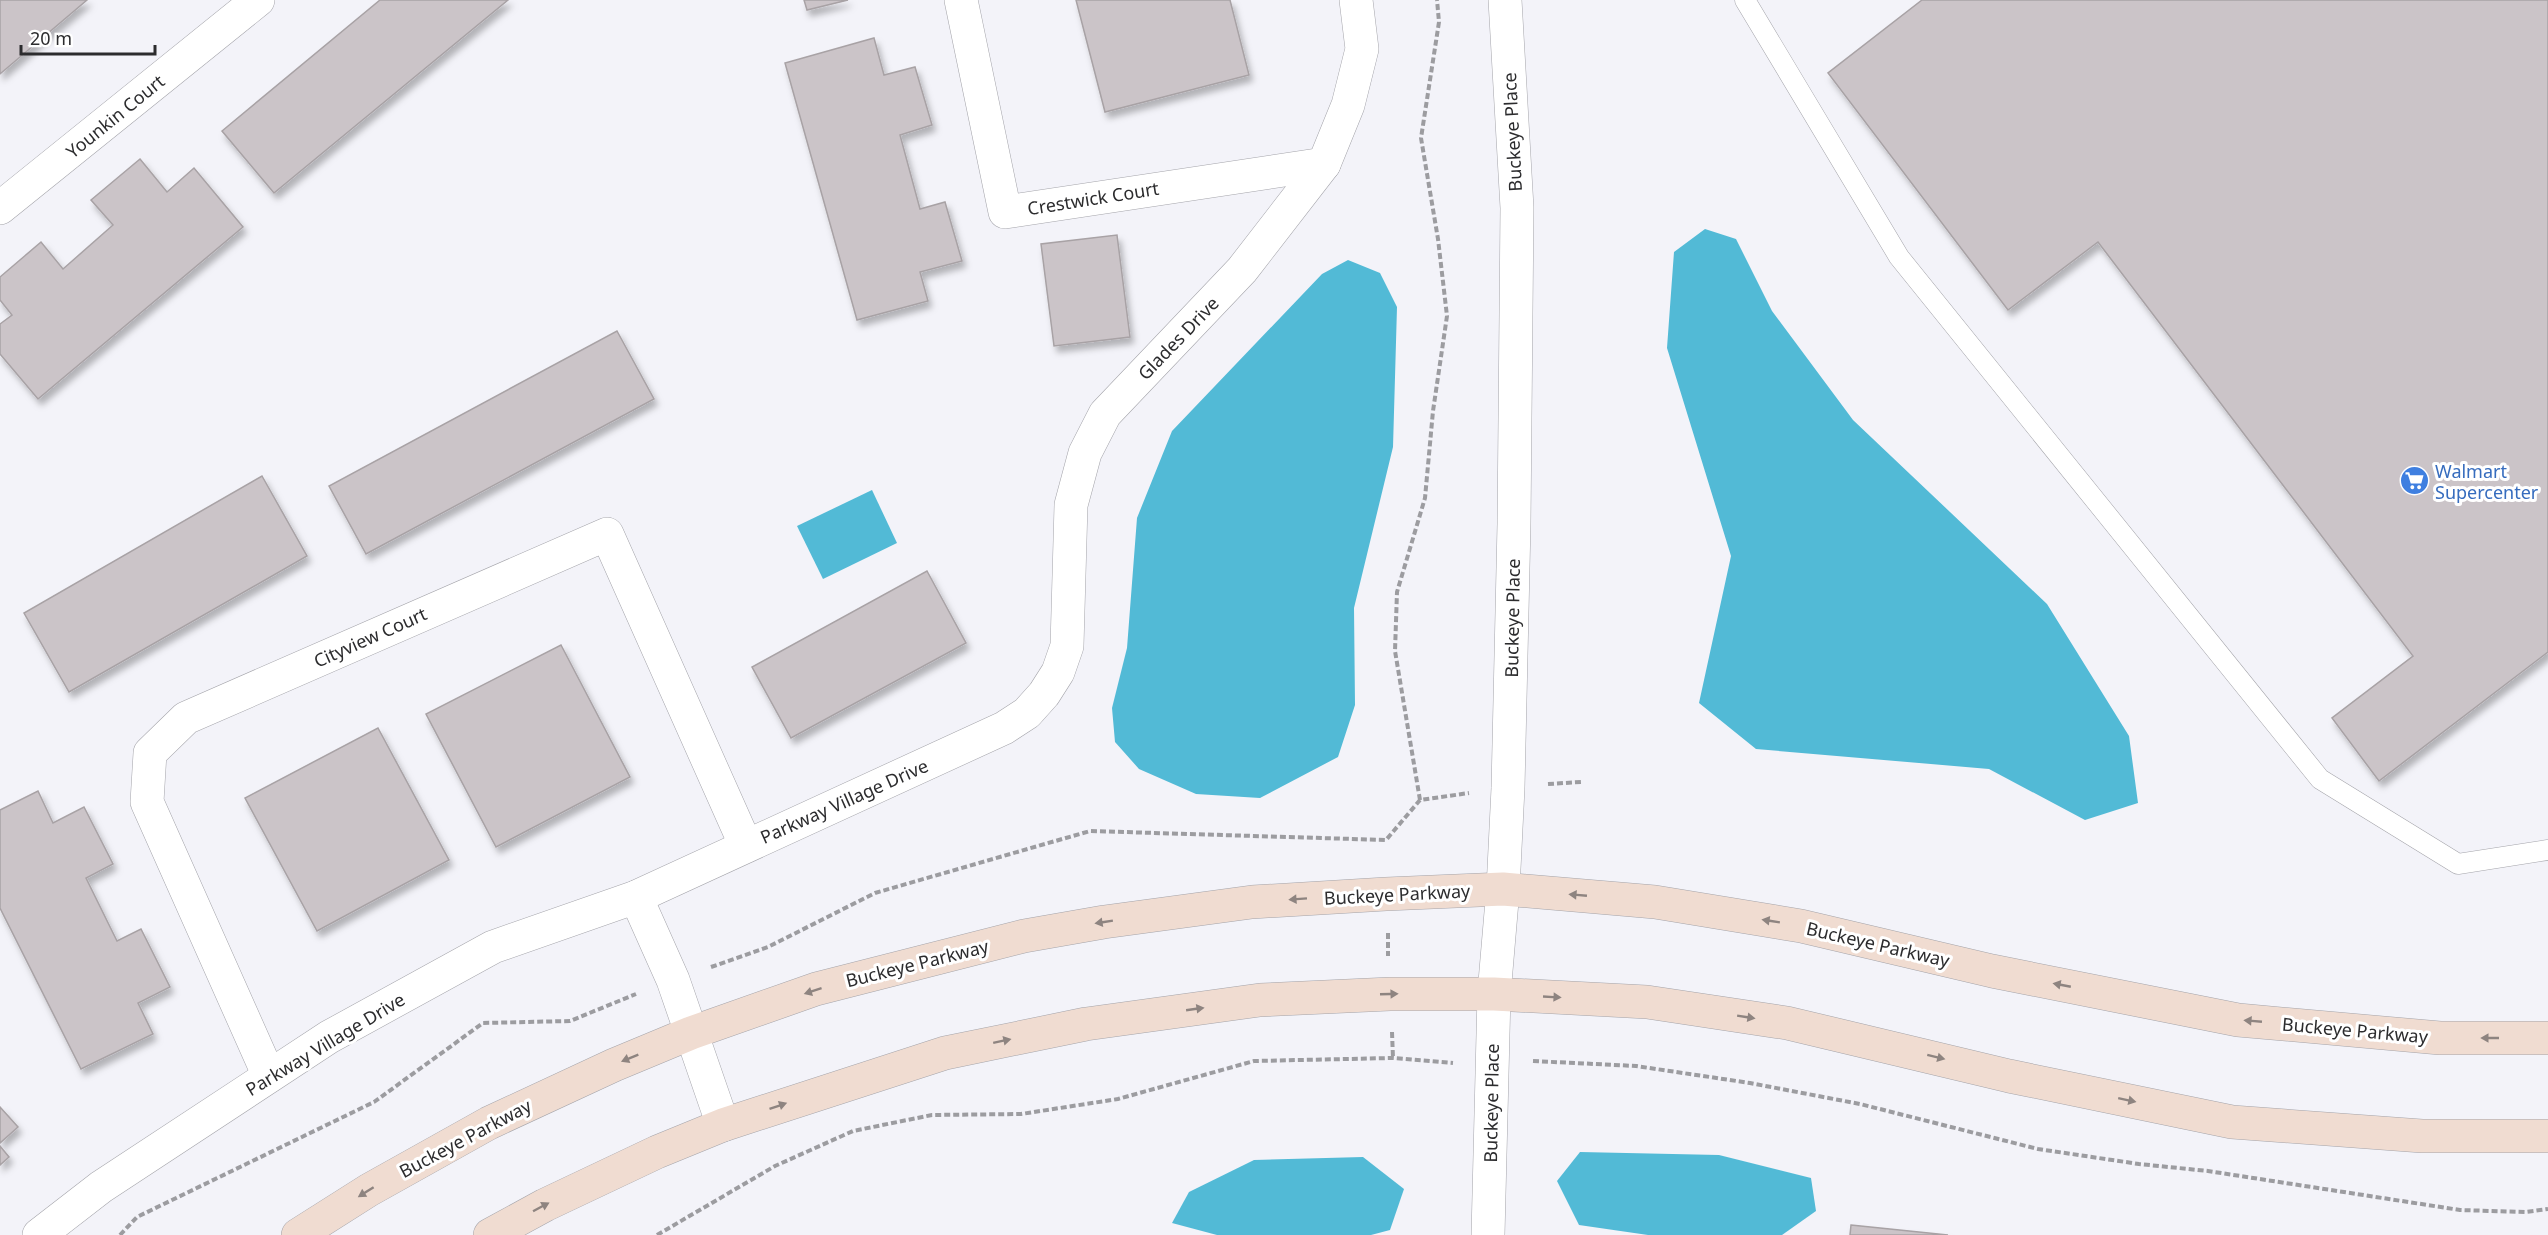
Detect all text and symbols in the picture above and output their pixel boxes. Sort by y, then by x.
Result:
scale bar [21,18,154,56]
text: 20 m [30,26,72,50]
street label: Younkin Court [61,69,169,163]
street label: Buckeye Place [1497,72,1527,192]
street label: Crestwick Court [1026,176,1161,220]
street label: Glades Drive [1132,291,1224,385]
place label: Walmart Supercenter [2435,459,2539,504]
supermarket icon: Walmart Supercenter [2398,465,2430,497]
street label: Buckeye Place [1499,558,1525,678]
street label: Cityview Court [310,601,431,673]
street label: Parkway Village Drive [756,753,932,849]
street label: Buckeye Parkway [1323,878,1472,910]
one-way arrow [1568,891,1587,900]
one-way arrow [1289,895,1308,904]
one-way arrow [1761,916,1780,925]
street label: Buckeye Parkway [1804,916,1953,972]
one-way arrow [1095,917,1114,926]
street label: Buckeye Parkway [843,933,992,992]
one-way arrow [2052,980,2071,989]
street label: Parkway Village Drive [241,987,409,1101]
one-way arrow [804,987,822,996]
one-way arrow [1379,990,1398,999]
one-way arrow [1542,992,1561,1001]
one-way arrow [1185,1005,1204,1014]
one-way arrow [1736,1012,1755,1021]
street label: Buckeye Parkway [2281,1012,2430,1048]
one-way arrow [2244,1016,2263,1026]
one-way arrow [2480,1033,2499,1043]
one-way arrow [993,1036,1012,1046]
street label: Buckeye Place [1478,1043,1504,1163]
one-way arrow [1927,1053,1946,1063]
one-way arrow [621,1054,639,1063]
street label: Buckeye Parkway [395,1093,536,1183]
one-way arrow [2117,1096,2136,1105]
one-way arrow [769,1101,787,1111]
one-way arrow [358,1186,375,1197]
one-way arrow [533,1202,550,1212]

